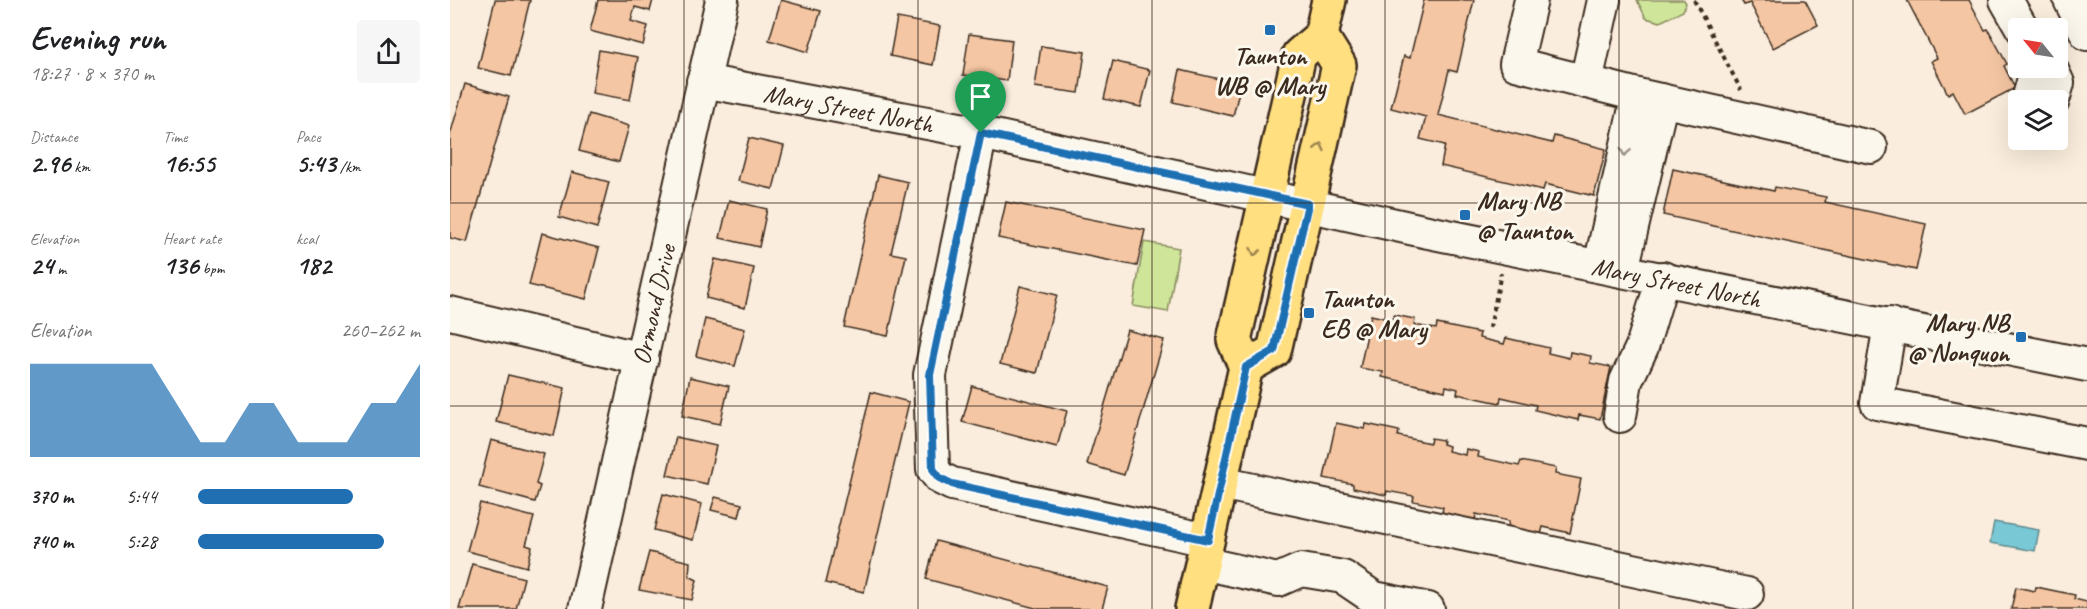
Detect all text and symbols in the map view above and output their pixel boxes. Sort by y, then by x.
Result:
text: Evening run [30,17,165,59]
north arrow [2008,18,2068,78]
map controls [2008,18,2068,150]
button: share [357,20,420,83]
marker: Taunton WB @ Mary [1263,23,1277,37]
place label: Taunton WB @ Mary [1215,39,1327,102]
text: 18:27 · 8 × 370 m [30,61,154,86]
pin [955,71,1006,133]
street label: Mary Street North [761,76,937,140]
icon: arrive [964,80,997,113]
button: layers [2008,90,2068,150]
text: Distance [30,127,78,147]
text: Time [163,127,187,147]
text: Pace [296,127,321,147]
one-way arrow [1313,142,1326,152]
text: 2.96 [30,147,70,180]
text: 16:55 [163,147,215,180]
text: 5:43 [296,147,336,180]
one-way arrow [1620,147,1633,157]
text: km [70,157,90,177]
text: /km [336,157,361,177]
place label: Mary NB @ Taunton [1477,184,1575,247]
marker: Mary NB @ Taunton [1458,208,1472,222]
text: Elevation [30,229,79,249]
text: Heart rate [163,229,221,249]
text: kcal [296,229,317,249]
street label: Ormond Drive [624,240,683,368]
one-way arrow [1249,247,1262,257]
text: 24 [30,249,53,282]
text: 136 [163,249,199,282]
text: 182 [296,249,331,282]
street label: Mary Street North [1589,249,1765,316]
text: m [53,259,66,279]
text: bpm [199,259,225,279]
place label: Taunton EB @ Mary [1321,282,1429,345]
marker: Taunton EB @ Mary [1302,306,1316,320]
place label: Mary NB @ Nonquon [1908,306,2011,369]
text: Elevation [30,318,92,343]
text: 260–262 m [341,318,420,343]
marker: Mary NB @ Nonquon [2014,330,2028,344]
text: 370 m [30,484,73,509]
text: 5:44 [126,484,157,509]
text: 740 m [30,529,73,554]
text: 5:28 [126,529,157,554]

